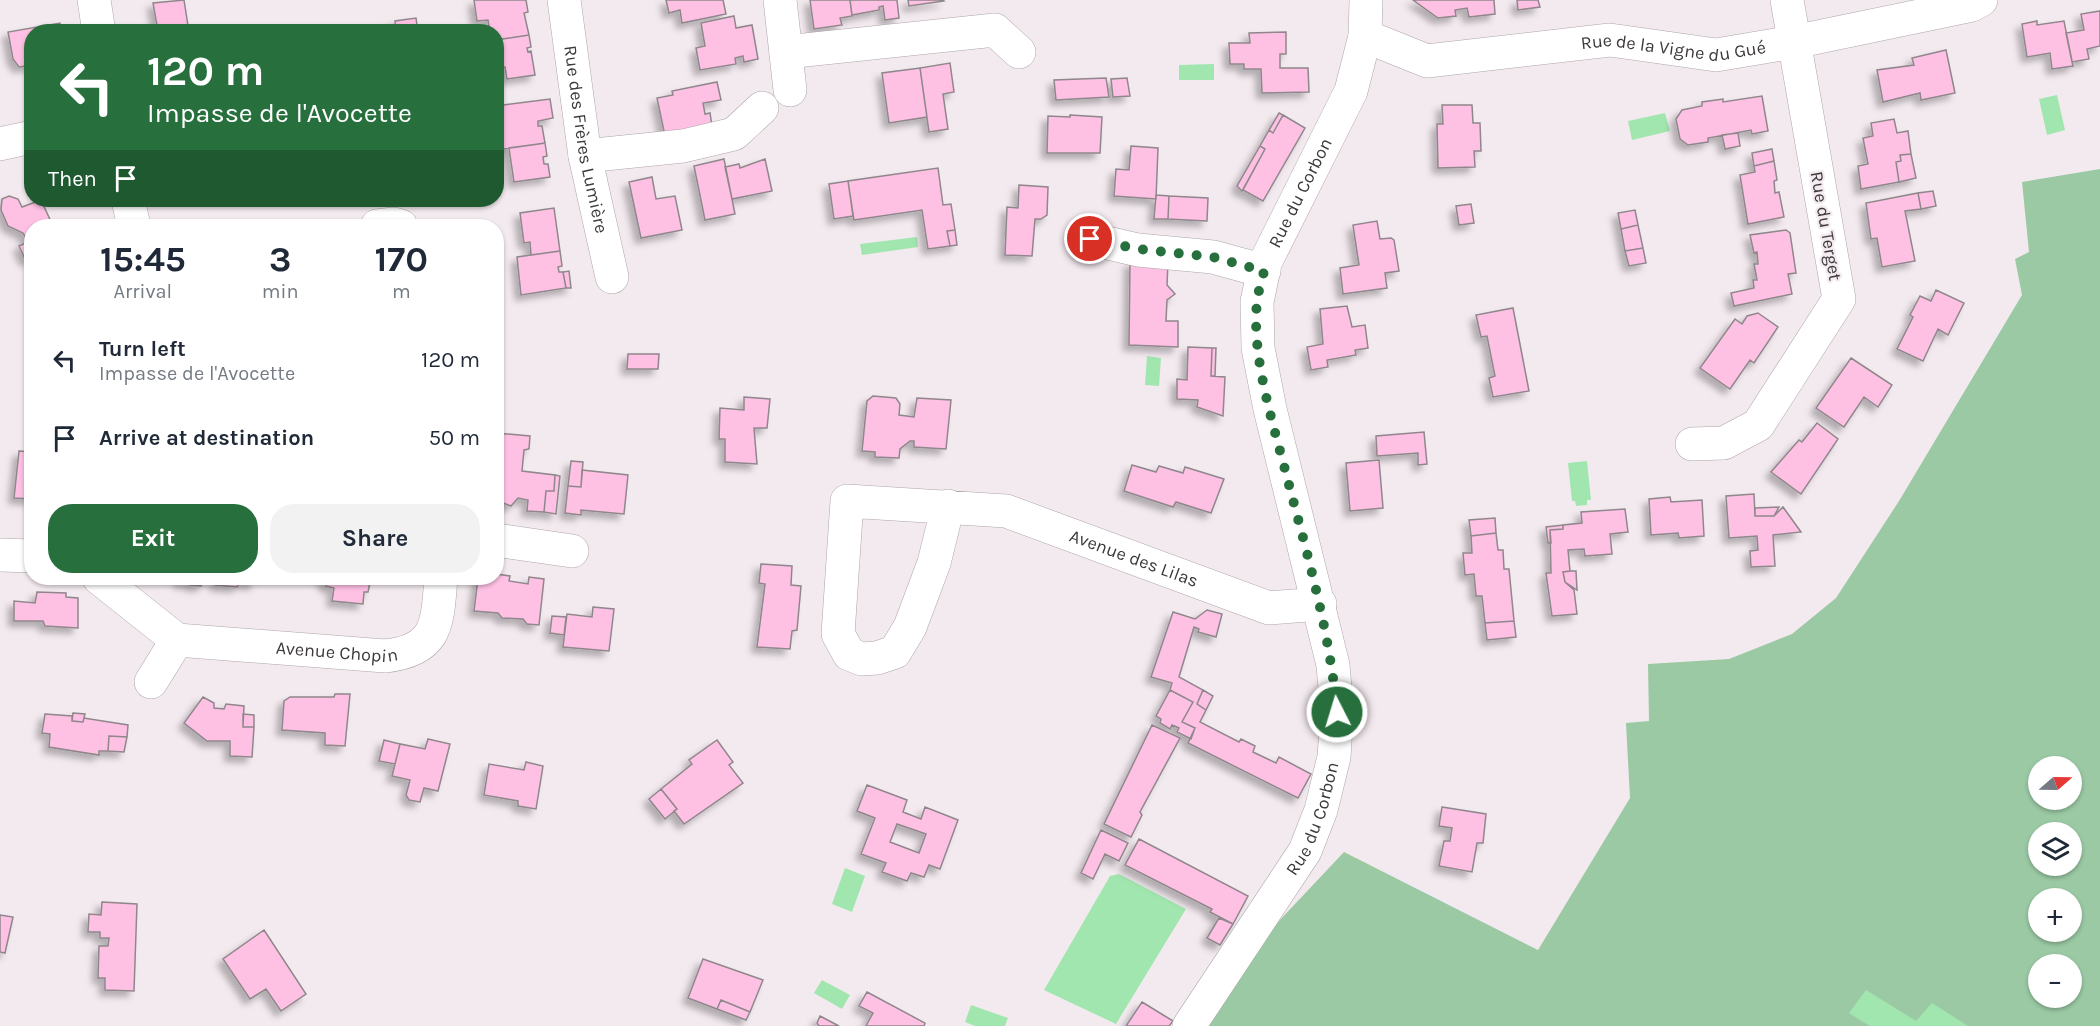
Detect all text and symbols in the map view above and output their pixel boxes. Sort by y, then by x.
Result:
street label: Rue de la Vigne du Gué [1580,29,1767,66]
street label: Rue des Frères Lumière [559,44,613,235]
text: 120 m [147,46,264,96]
icon: left [48,48,126,126]
text: Impasse de l'Avocette [147,97,412,129]
street label: Rue du Corbon [1263,134,1337,251]
icon: arrive [109,162,142,195]
text: Then [48,166,97,192]
street label: Rue du Terget [1806,170,1846,283]
pin [1064,213,1115,264]
icon: arrive [1073,222,1106,255]
text: 15:45 [100,238,186,280]
text: 3 [269,238,291,280]
text: 170 [374,238,428,280]
text: Arrival [114,280,172,303]
text: min [262,280,299,303]
text: m [392,280,411,303]
text: Turn left [99,336,186,362]
icon: left [48,344,81,377]
text: 120 m [421,347,480,373]
text: Impasse de l'Avocette [99,362,295,385]
icon: arrive [48,422,81,455]
text: Arrive at destination [99,425,314,451]
text: 50 m [429,425,480,451]
button: Exit [48,504,258,573]
button: Share [270,504,480,573]
street label: Avenue des Lilas [1067,524,1201,592]
street label: Avenue Chopin [275,637,400,667]
position arrow [1305,680,1369,744]
north arrow [2028,756,2082,810]
map controls [2028,756,2082,1008]
street label: Rue du Corbon [1281,760,1343,880]
button: layers [2028,822,2082,876]
button: + [2028,888,2082,942]
button: − [2028,954,2082,1008]

